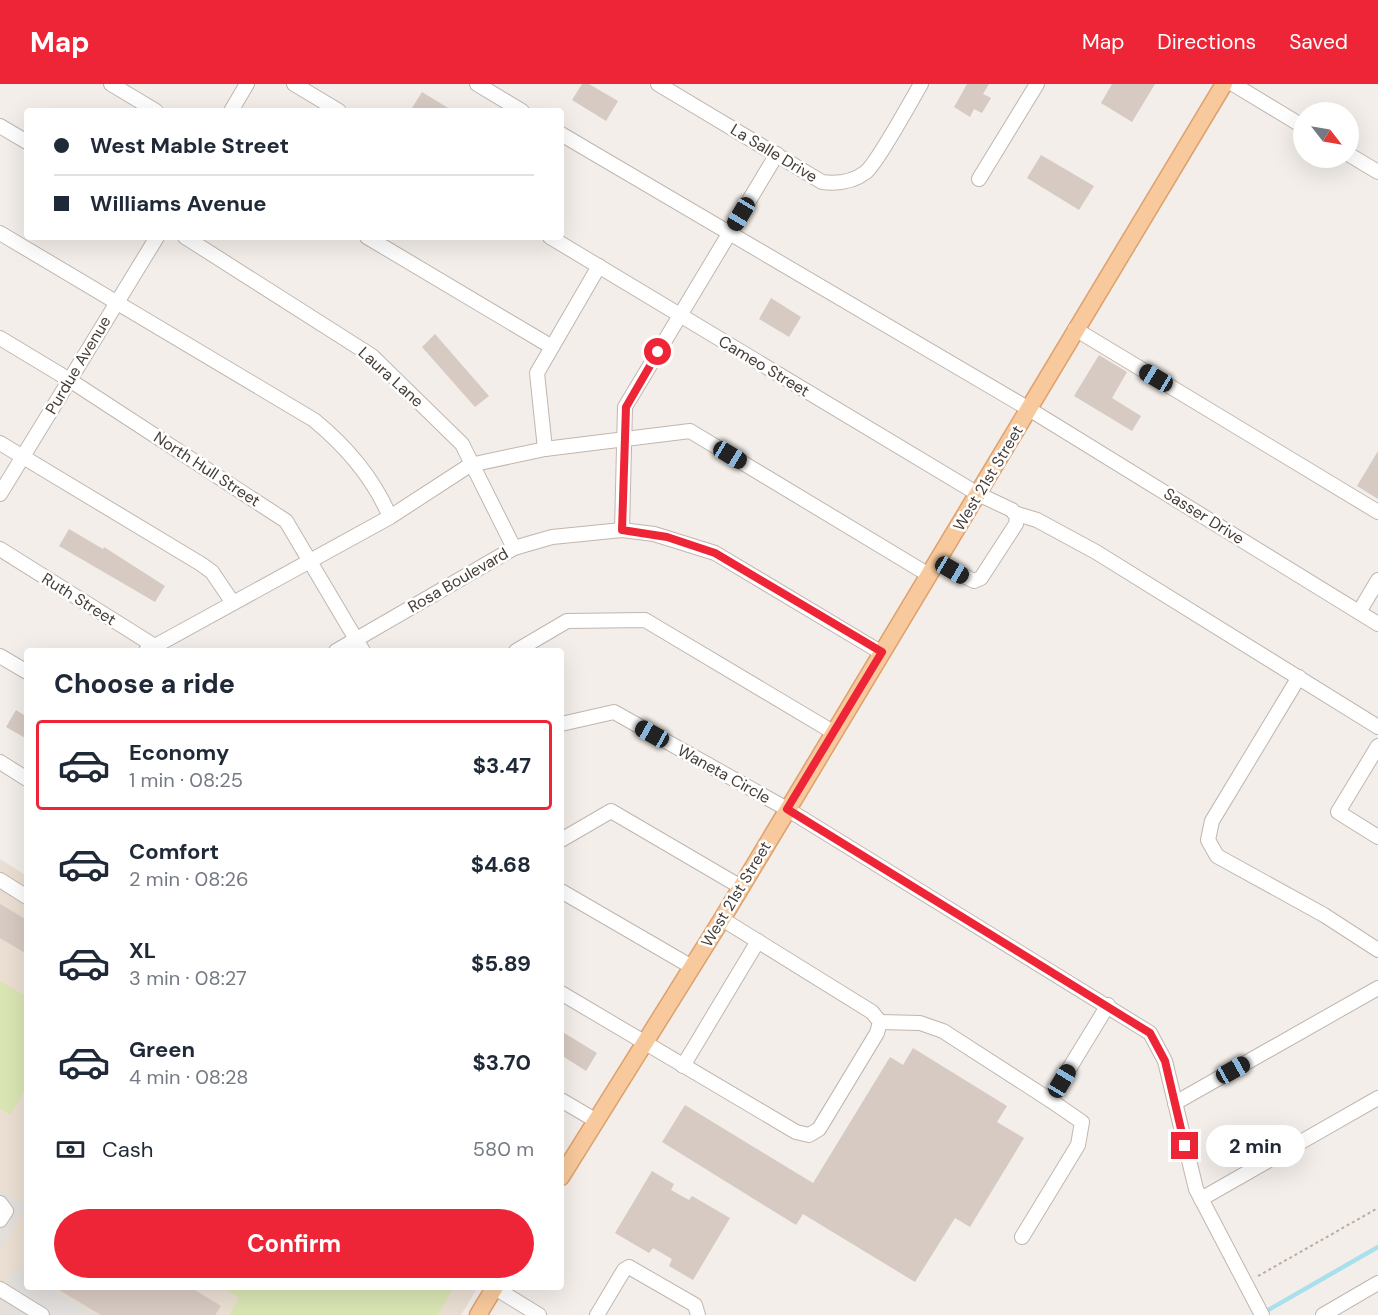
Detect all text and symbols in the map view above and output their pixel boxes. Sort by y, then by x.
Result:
text: Map [30,24,90,61]
text: Map [1082,28,1124,56]
text: Directions [1157,28,1256,56]
text: Saved [1289,28,1348,56]
north arrow [1293,102,1359,168]
map controls [1293,102,1359,168]
street label: La Salle Drive [727,119,821,187]
text: West Mable Street [90,131,289,160]
text: Williams Avenue [90,189,267,218]
car [724,194,758,234]
street label: Purdue Avenue [40,312,116,418]
street label: Cameo Street [715,331,813,401]
route start [644,338,671,365]
street label: Laura Lane [354,342,428,412]
car [1136,361,1176,395]
street label: West 21st Street [948,421,1028,535]
street label: North Hull Street [150,427,264,511]
car [710,438,750,472]
street label: Sasser Drive [1160,483,1248,549]
street label: Rosa Boulevard [404,543,512,617]
car [932,553,972,587]
street label: Ruth Street [38,568,120,630]
text: Choose a ride [54,666,235,701]
car [632,717,672,751]
icon: car [57,738,111,792]
text: Economy [129,738,229,767]
street label: Waneta Circle [674,740,774,808]
text: $3.47 [473,751,531,780]
text: 1 min · 08:25 [129,767,243,793]
icon: car [57,837,111,891]
text: Comfort [129,837,219,866]
street label: West 21st Street [696,837,776,951]
text: $4.68 [471,850,531,879]
text: 2 min · 08:26 [129,866,249,892]
icon: car [57,936,111,990]
text: XL [129,936,156,965]
text: $5.89 [471,949,531,978]
text: 3 min · 08:27 [129,965,247,991]
icon: car [57,1035,111,1089]
text: Green [129,1035,195,1064]
text: $3.70 [472,1048,531,1077]
car [1213,1053,1253,1087]
car [1045,1061,1079,1101]
text: 4 min · 08:28 [129,1064,248,1090]
callout: 2 min [1206,1125,1305,1167]
route end [1171,1132,1198,1159]
icon: cash [54,1133,87,1166]
text: 2 min [1229,1133,1282,1159]
text: Cash [102,1135,153,1164]
text: 580 m [473,1136,534,1162]
button: Confirm [54,1209,534,1278]

